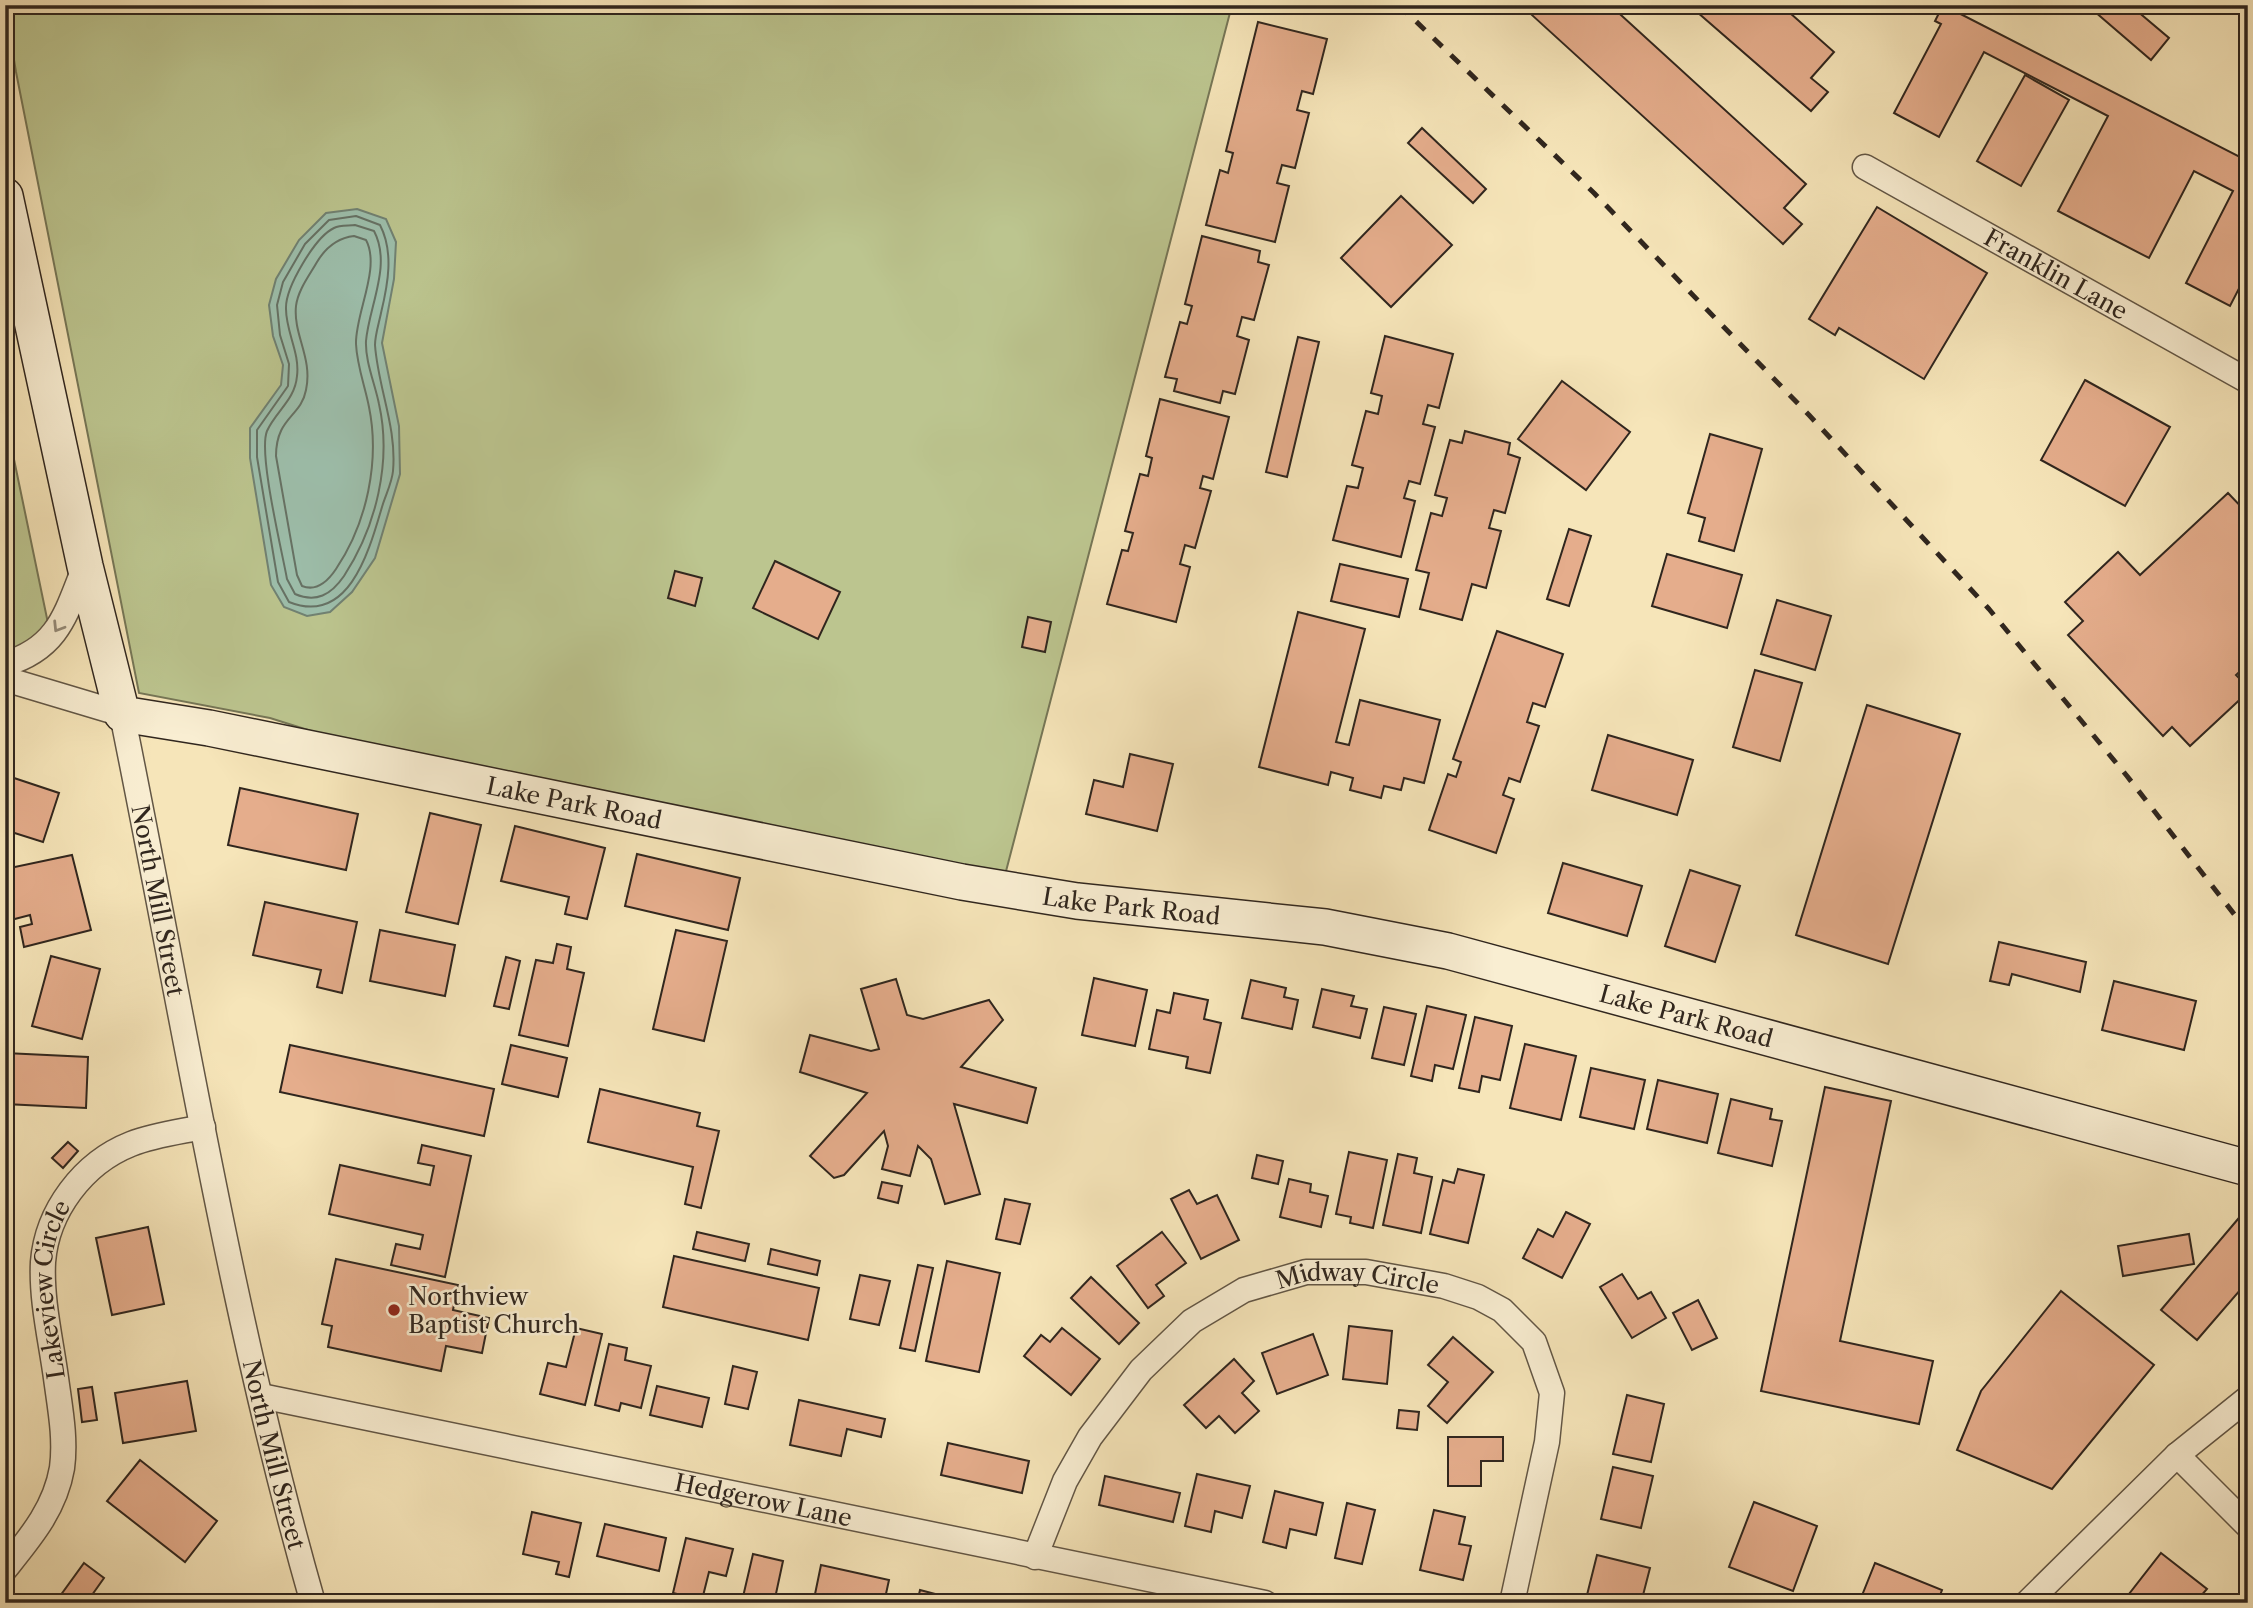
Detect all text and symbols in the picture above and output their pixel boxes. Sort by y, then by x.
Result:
street label: Franklin Lane [1979,222,2133,325]
one-way arrow [54,619,67,632]
street label: Lake Park Road [484,771,665,835]
street label: North Mill Street [126,802,191,999]
street label: Lake Park Road [1040,881,1222,930]
street label: Lake Park Road [1596,978,1777,1053]
street label: Lakeview Circle [28,1195,76,1381]
street label: Midway Circle [1272,1258,1442,1299]
place label: Northview Baptist Church [408,1282,579,1339]
marker: Northview Baptist Church [386,1302,402,1318]
street label: North Mill Street [237,1357,312,1553]
street label: Hedgerow Lane [672,1467,855,1532]

